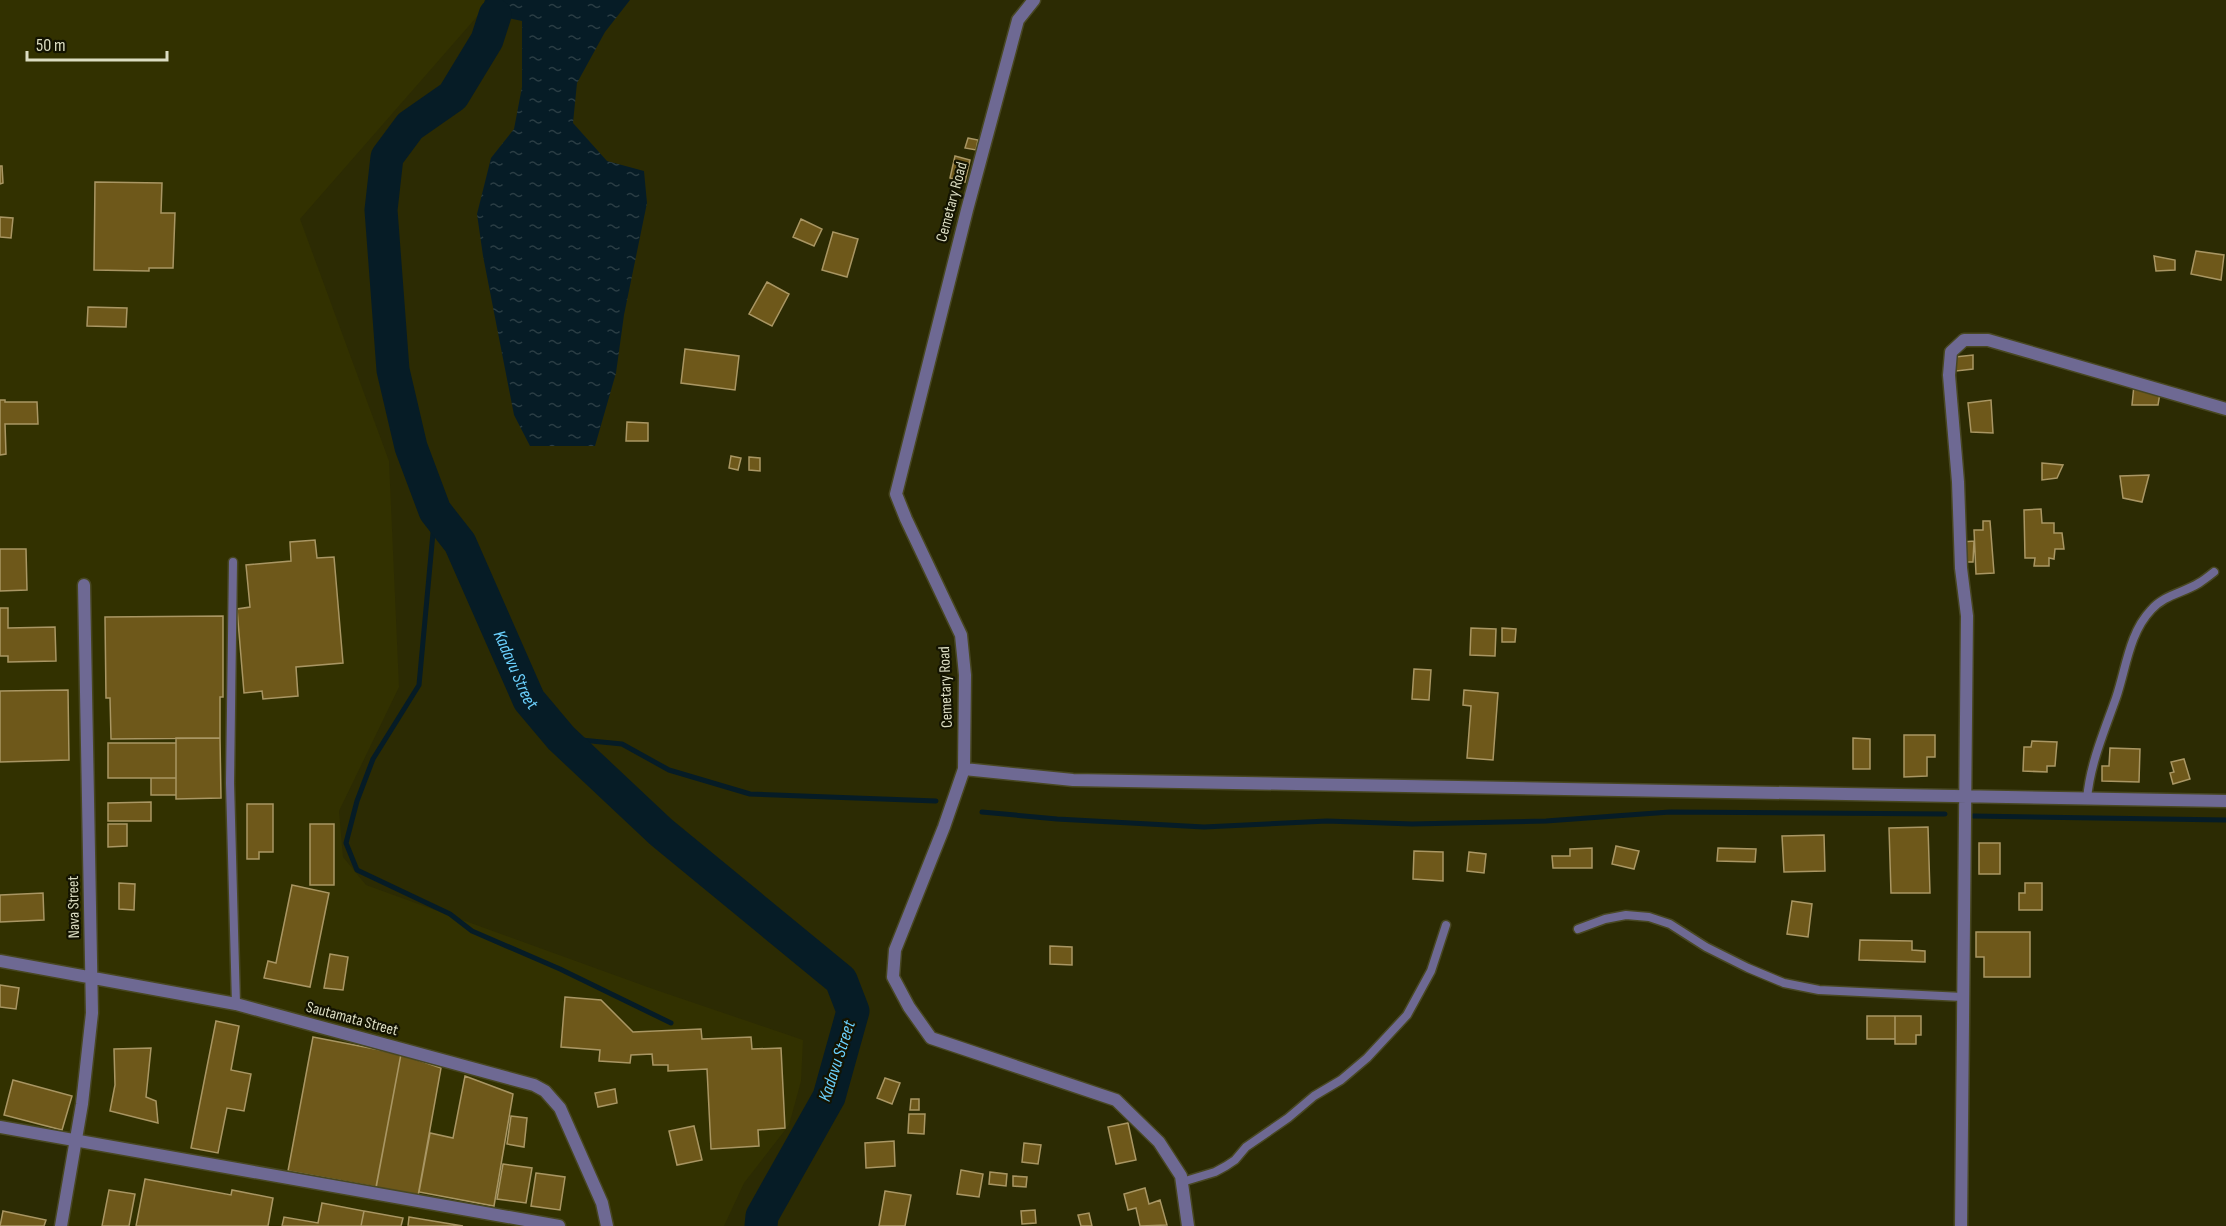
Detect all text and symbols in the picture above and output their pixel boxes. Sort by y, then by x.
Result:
scale bar [27,24,166,62]
text: 50 m [36,35,66,56]
street label: Cemetary Road [932,160,972,244]
water label: Kadavu Street [489,627,543,714]
street label: Cemetary Road [935,646,957,728]
street label: Nava Street [64,875,84,938]
street label: Sautamata Street [304,998,400,1040]
water label: Kadavu Street [814,1017,860,1104]

